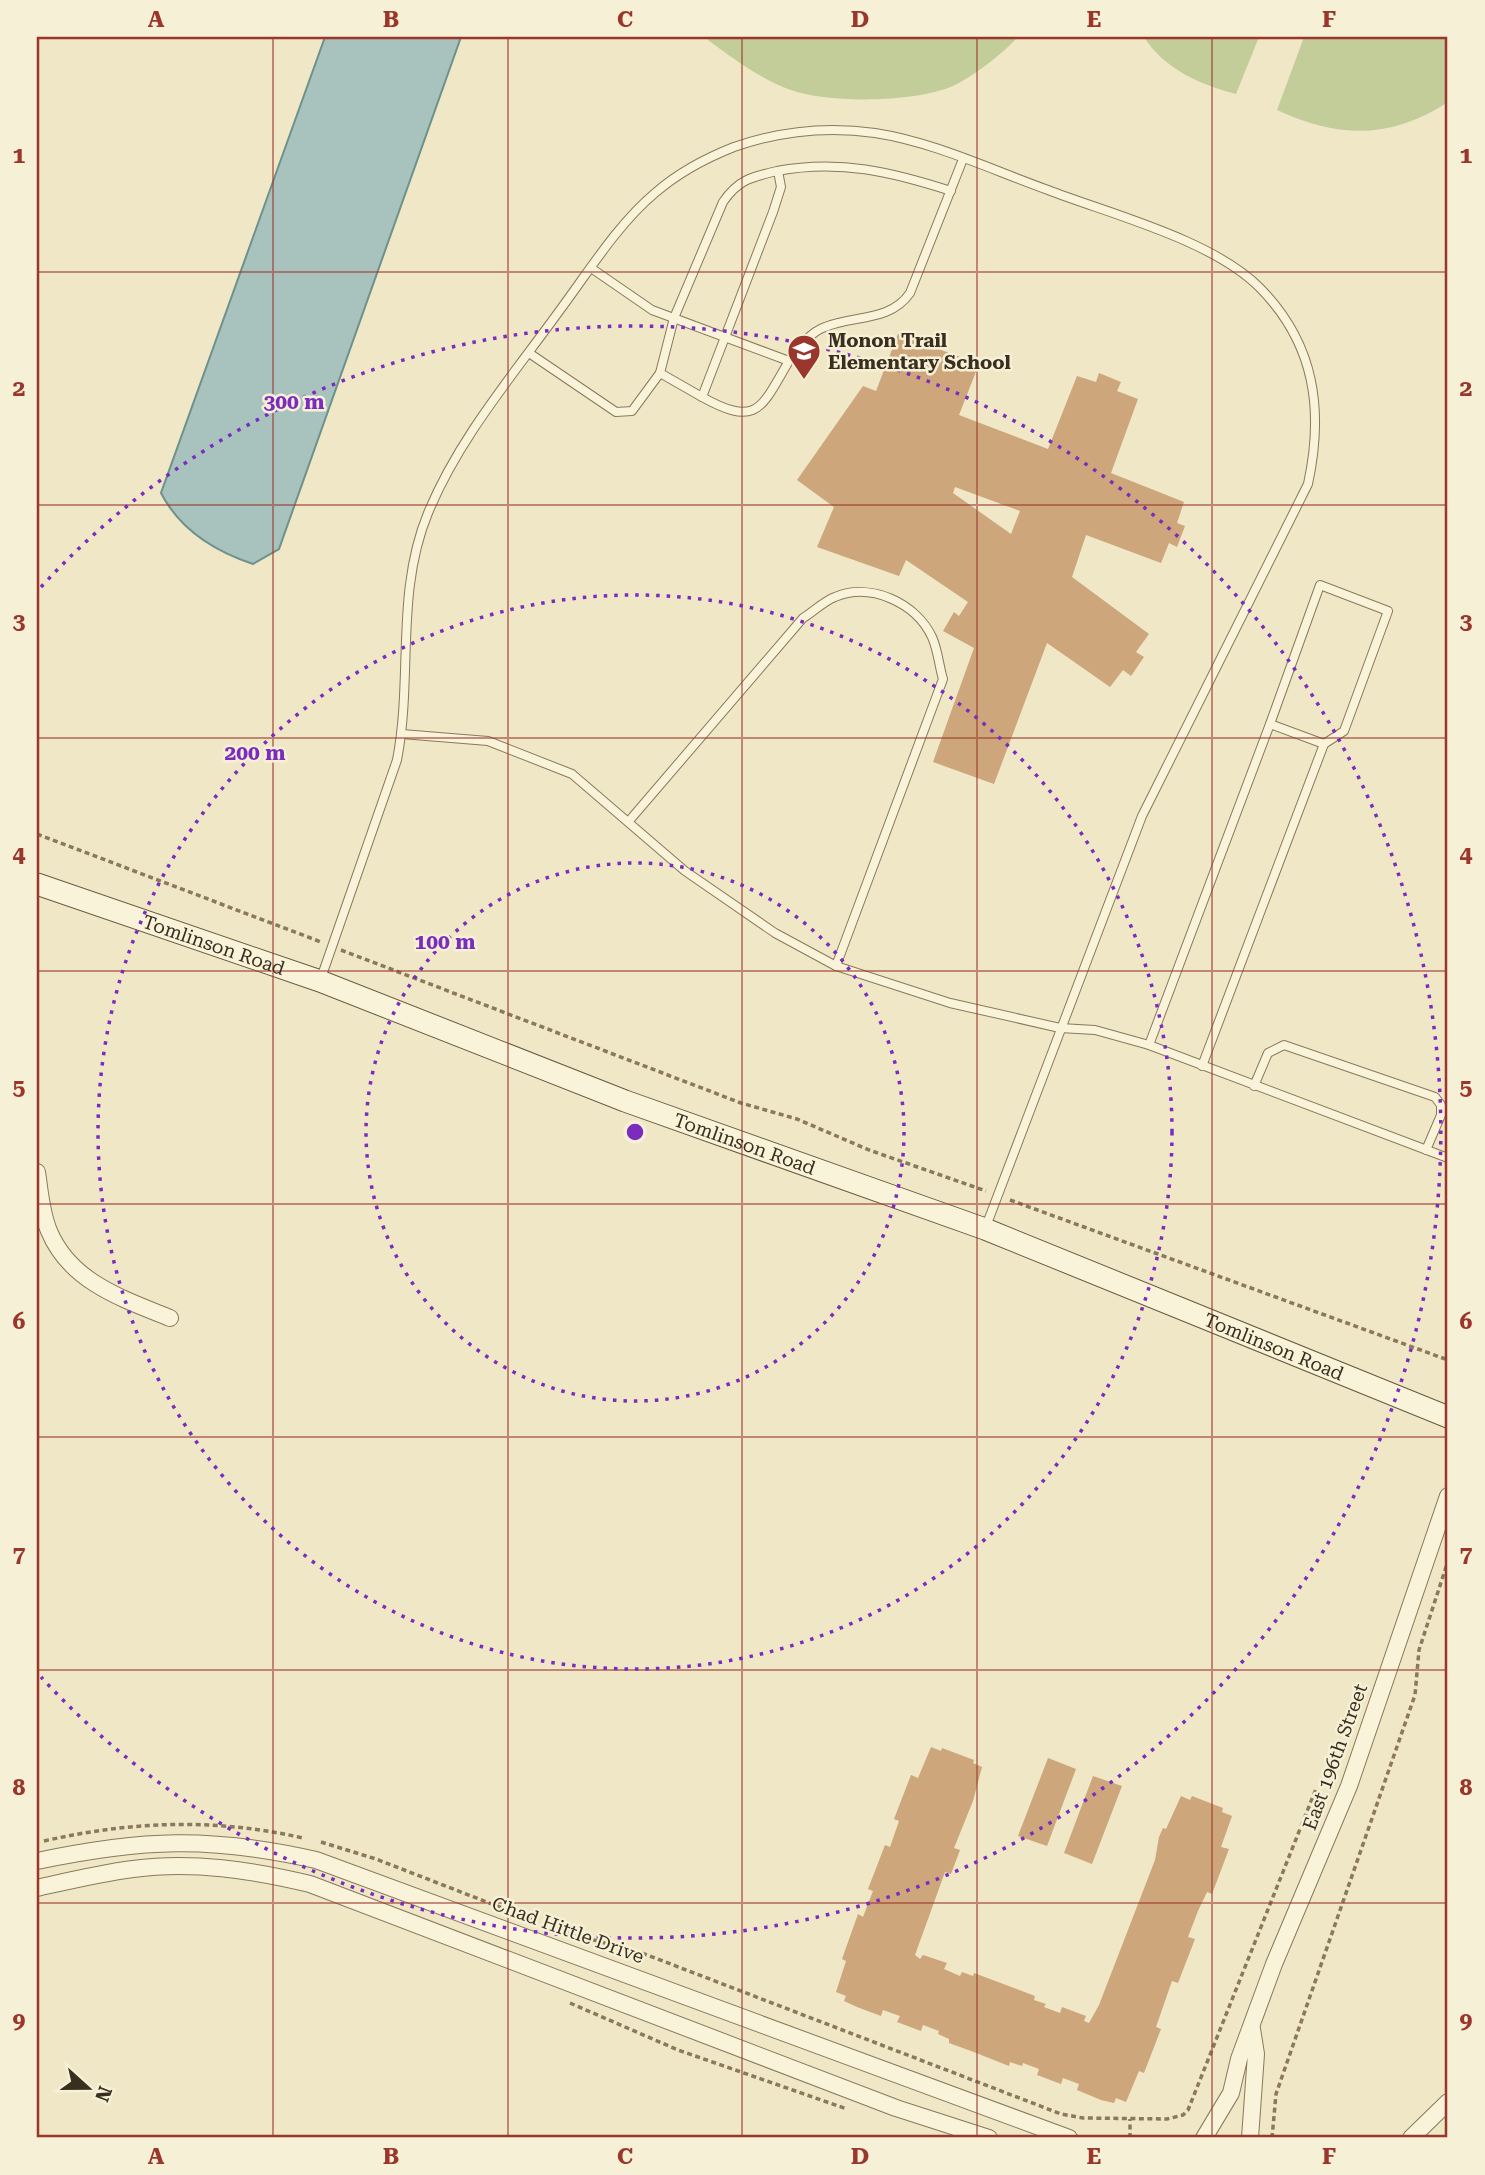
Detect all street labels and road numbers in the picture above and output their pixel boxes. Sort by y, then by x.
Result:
street label: Tomlinson Road [140,910,288,980]
street label: Tomlinson Road [671,1108,819,1179]
street label: Tomlinson Road [1201,1308,1347,1385]
street label: East 196th Street [1298,1681,1372,1833]
street label: Chad Hittle Drive [489,1892,647,1968]

